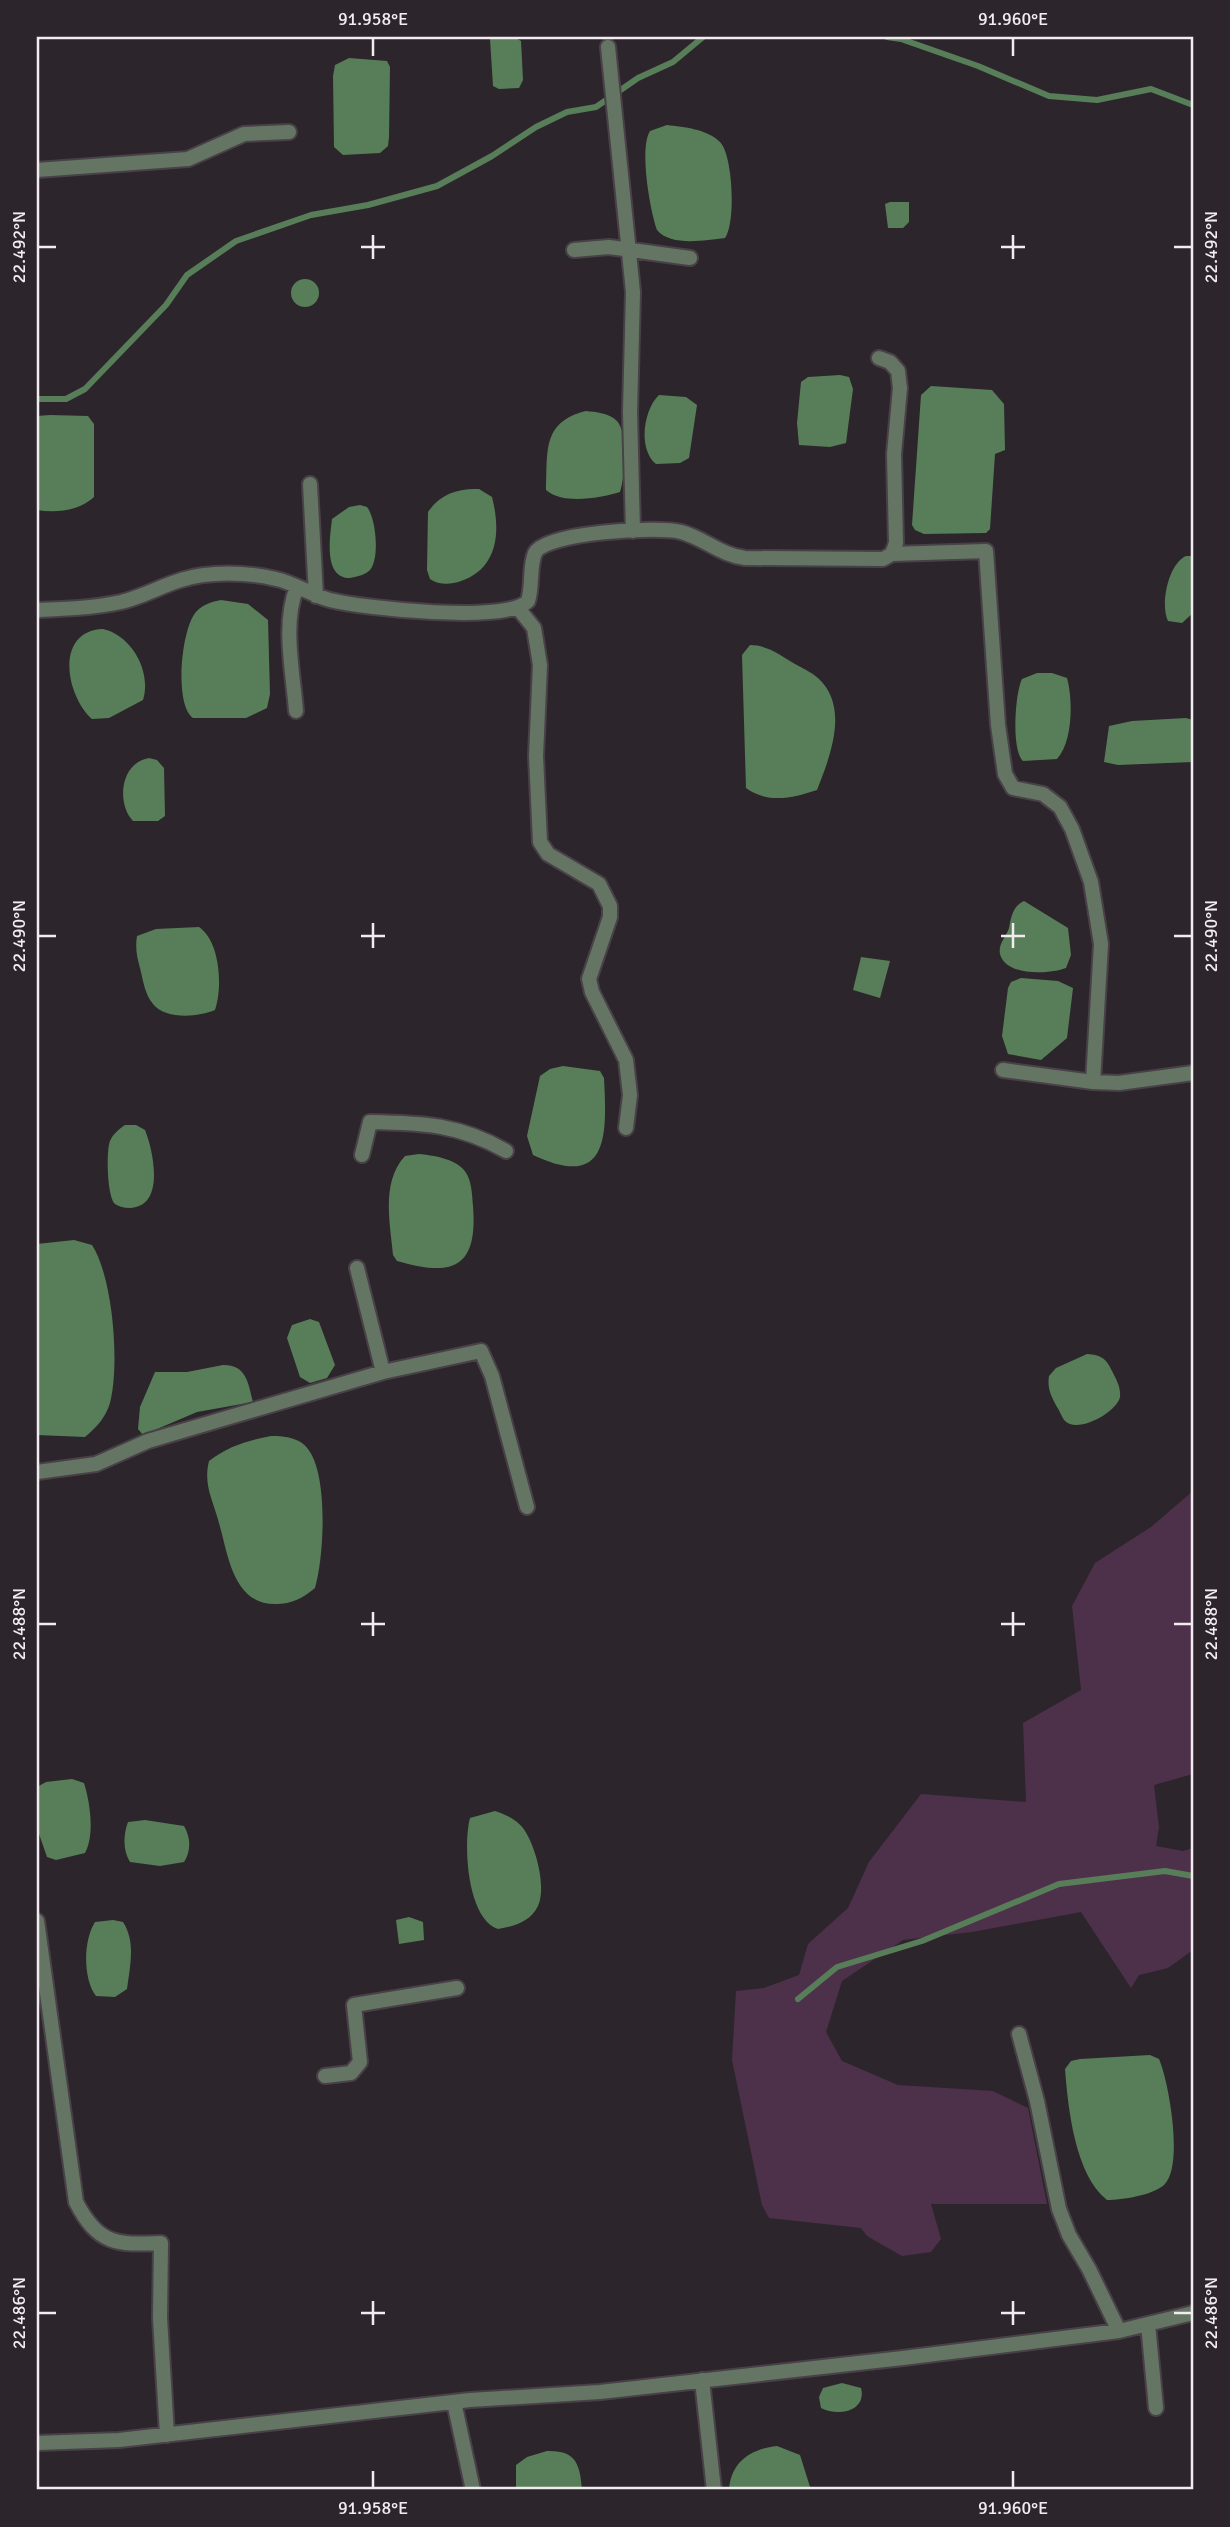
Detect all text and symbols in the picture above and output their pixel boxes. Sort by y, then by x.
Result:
text: 91.958°E [338,8,408,30]
text: 91.960°E [978,8,1048,30]
text: 22.492°N [8,211,30,283]
text: 22.492°N [1200,211,1222,283]
text: 22.490°N [8,900,30,972]
text: 22.490°N [1200,900,1222,972]
text: 22.488°N [8,1588,30,1660]
text: 22.488°N [1200,1588,1222,1660]
text: 22.486°N [8,2277,30,2349]
text: 22.486°N [1200,2277,1222,2349]
text: 91.958°E [338,2497,408,2519]
text: 91.960°E [978,2497,1048,2519]

